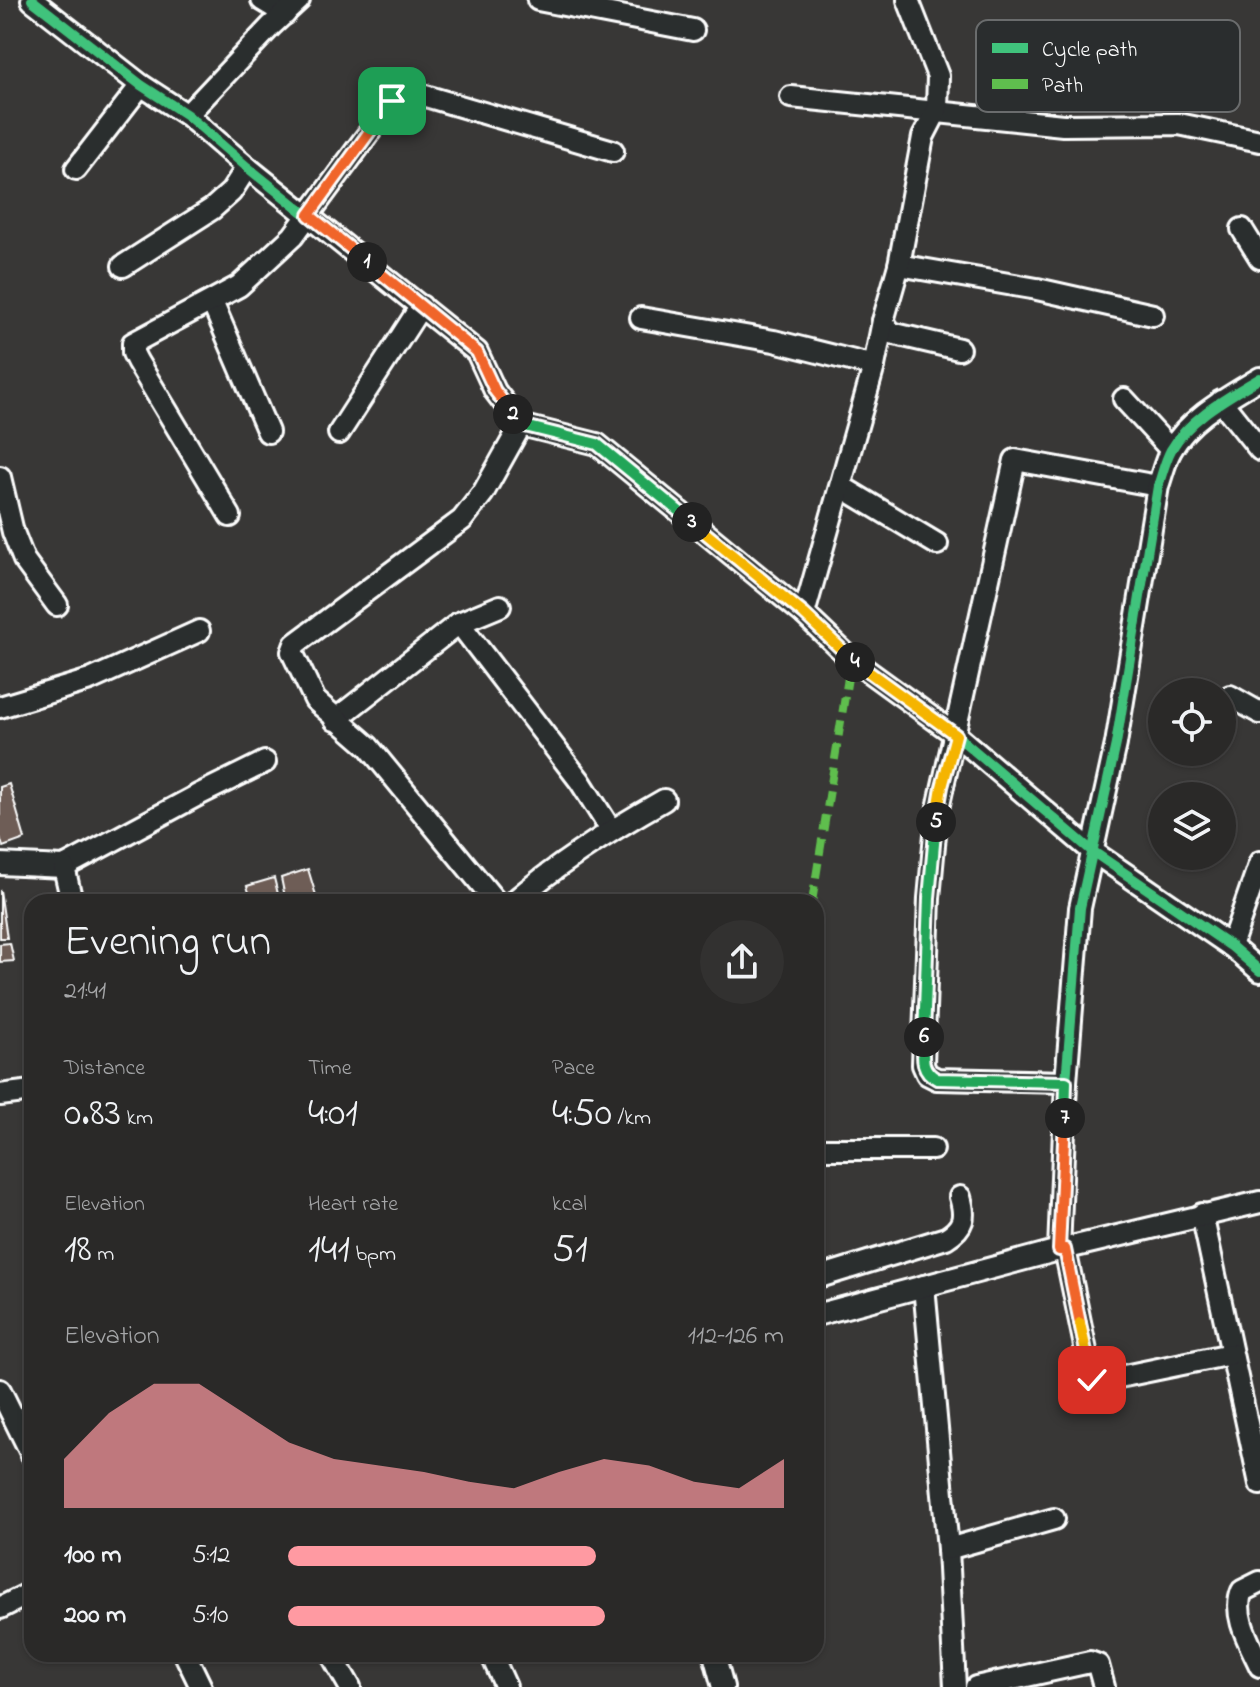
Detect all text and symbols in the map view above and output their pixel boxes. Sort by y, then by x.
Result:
legend [976,20,1240,112]
text: Cycle path [1042,35,1137,68]
pin [358,67,426,135]
text: Path [1042,71,1083,103]
icon: arrive [370,79,414,123]
pin: 1 [347,242,387,282]
text: 1 [364,246,371,278]
pin: 2 [493,394,533,434]
text: 2 [508,398,518,430]
pin: 3 [672,502,712,542]
text: 3 [687,506,697,538]
pin: 4 [835,642,875,682]
text: 4 [850,646,860,678]
map controls [1148,678,1236,870]
button: locate [1148,678,1236,766]
button: layers [1148,782,1236,870]
pin: 5 [916,802,956,842]
text: 5 [930,806,942,838]
text: Evening run [64,911,271,975]
button: share [700,920,784,1004]
text: 21:41 [64,973,106,1011]
pin: 6 [904,1017,944,1057]
text: 6 [919,1021,929,1053]
text: Distance [64,1053,145,1085]
text: Time [308,1053,352,1085]
text: Pace [552,1053,595,1085]
text: 0.83 [64,1085,121,1144]
text: 4:01 [308,1085,358,1144]
text: 4:50 [552,1085,612,1144]
pin: 7 [1045,1098,1085,1138]
text: 7 [1060,1102,1070,1134]
text: km [121,1103,153,1135]
text: /km [612,1103,651,1135]
text: Elevation [64,1189,145,1221]
text: Heart rate [308,1189,398,1221]
text: kcal [552,1189,587,1221]
text: 18 [64,1221,92,1280]
text: 141 [308,1221,350,1280]
text: 51 [552,1221,588,1280]
text: m [92,1239,114,1271]
text: bpm [350,1239,396,1271]
text: Elevation [64,1318,160,1356]
text: 112–126 m [688,1318,784,1356]
pin [1058,1346,1126,1414]
icon: check [1070,1358,1114,1402]
text: 100 m [64,1537,121,1575]
text: 5:12 [192,1537,230,1575]
text: 200 m [64,1597,126,1635]
text: 5:10 [192,1597,229,1635]

